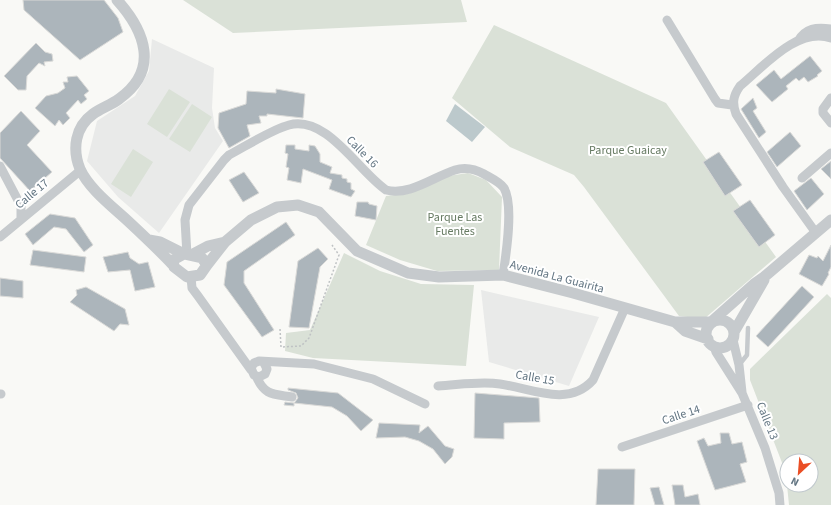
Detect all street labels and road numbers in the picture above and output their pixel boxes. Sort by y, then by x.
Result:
street label: Calle 16 [342,132,382,172]
street label: Calle 17 [11,175,53,213]
street label: Avenida La Guairita [508,256,606,298]
street label: Calle 15 [514,366,556,390]
street label: Calle 13 [752,400,782,442]
street label: Calle 14 [660,401,702,429]

